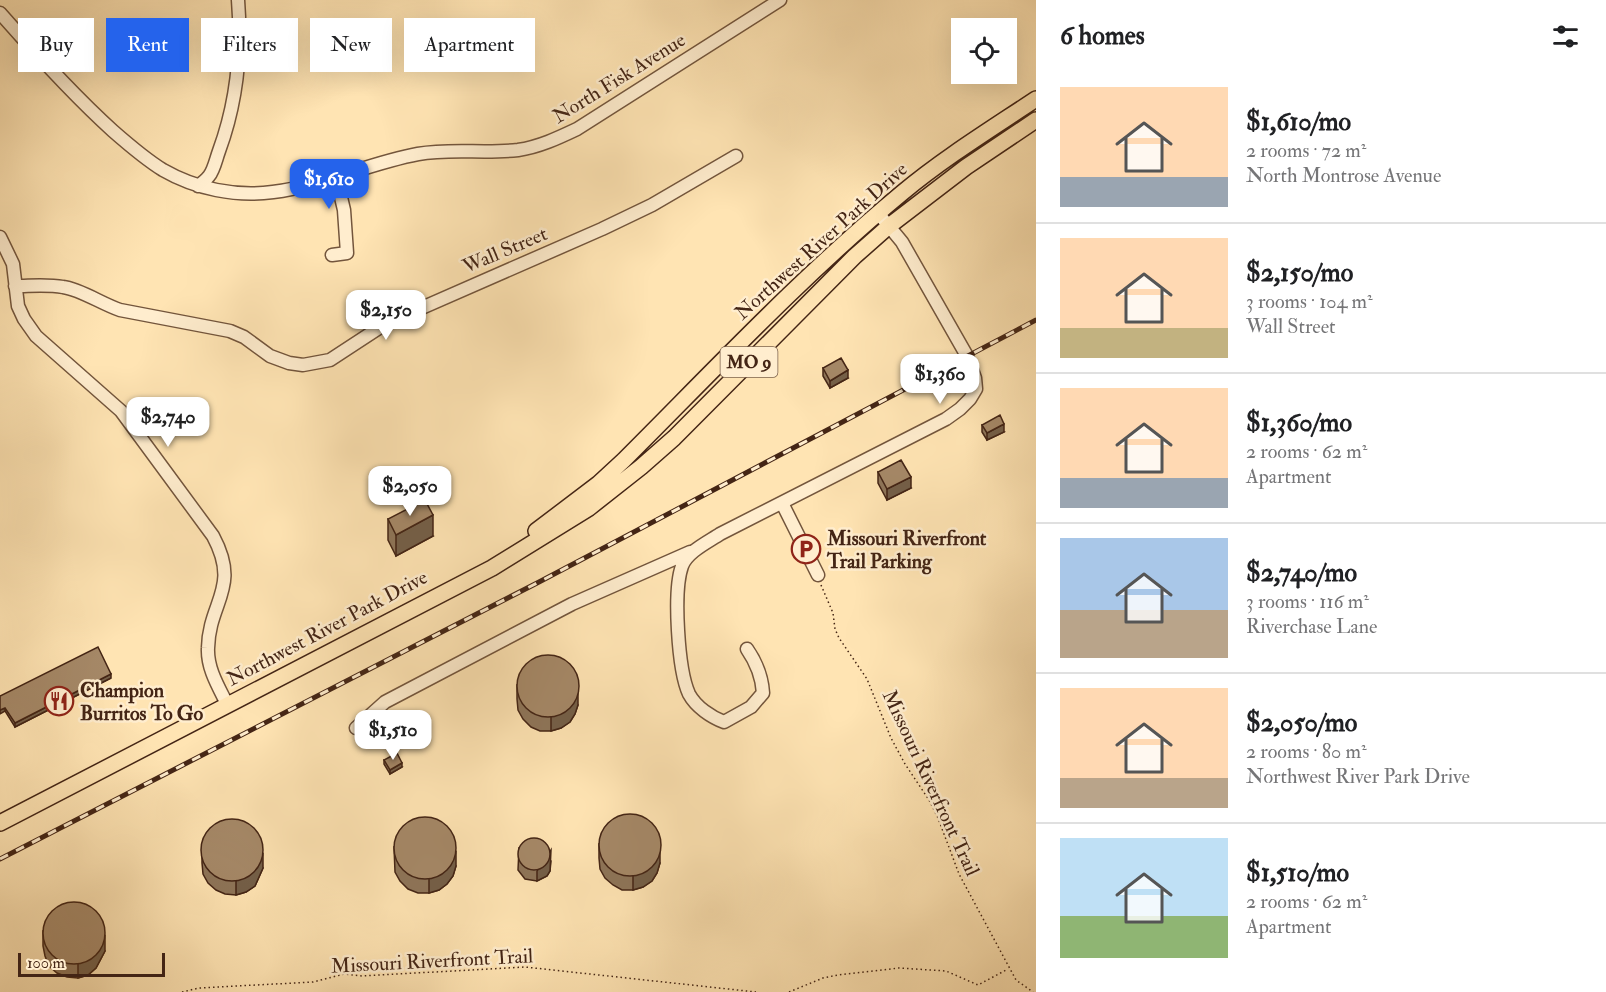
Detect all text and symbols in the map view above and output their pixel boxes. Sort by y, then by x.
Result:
chip: Buy [18,18,94,72]
chip: Rent [106,18,189,72]
chip: Filters [201,18,298,72]
chip: New [310,18,392,72]
chip: Apartment [404,18,535,72]
map controls [951,18,1017,84]
button: locate [951,18,1017,84]
text: 6 homes [1060,20,1145,52]
icon: filters [1549,20,1582,53]
street label: North Fisk Avenue [548,27,690,129]
text: $1,610/mo [1246,106,1351,138]
icon: home [1108,111,1180,183]
text: 2 rooms · 72 m² [1246,138,1366,163]
street label: Northwest River Park Drive [729,157,913,325]
pin: $1,610 [280,159,378,210]
text: North Montrose Avenue [1246,163,1441,188]
text: $1,610 [304,166,354,191]
street label: Wall Street [458,221,552,279]
text: $2,150/mo [1246,257,1353,289]
icon: home [1108,262,1180,334]
text: 3 rooms · 104 m² [1246,289,1373,314]
pin: $2,150 [337,290,435,341]
text: $2,150 [360,297,412,322]
text: Wall Street [1246,314,1335,339]
road number: MO 9 [720,347,777,377]
pin: $1,360 [891,354,989,405]
text: $1,360 [914,361,966,386]
pin: $2,740 [119,397,217,448]
text: $2,740 [140,404,196,429]
text: $1,360/mo [1246,407,1352,439]
icon: home [1108,412,1180,484]
text: 2 rooms · 62 m² [1246,439,1367,464]
text: Apartment [1246,464,1331,489]
pin: $2,050 [361,466,459,517]
text: $2,050 [382,473,438,498]
place label: Missouri Riverfront Trail Parking [826,526,987,575]
parking icon: Missouri Riverfront Trail Parking [790,533,822,565]
text: $2,740/mo [1246,557,1357,589]
icon: home [1108,562,1180,634]
street label: Northwest River Park Drive [222,564,432,692]
text: 3 rooms · 116 m² [1246,589,1369,614]
text: Riverchase Lane [1246,614,1377,639]
place label: Champion Burritos To Go [80,678,204,726]
restaurant icon: Champion Burritos To Go [43,685,75,717]
street label: Missouri Riverfront Trail [877,686,985,880]
text: $2,050/mo [1246,707,1357,739]
pin: $1,510 [344,710,442,761]
icon: home [1108,712,1180,784]
text: $1,510 [369,717,417,742]
text: 2 rooms · 80 m² [1246,739,1367,764]
text: Northwest River Park Drive [1246,764,1470,789]
text: $1,510/mo [1246,857,1349,889]
icon: home [1108,862,1180,934]
text: 2 rooms · 62 m² [1246,889,1367,914]
text: Apartment [1246,914,1331,939]
street label: Missouri Riverfront Trail [330,943,534,979]
scale bar [18,950,165,978]
text: 100 m [27,953,65,973]

